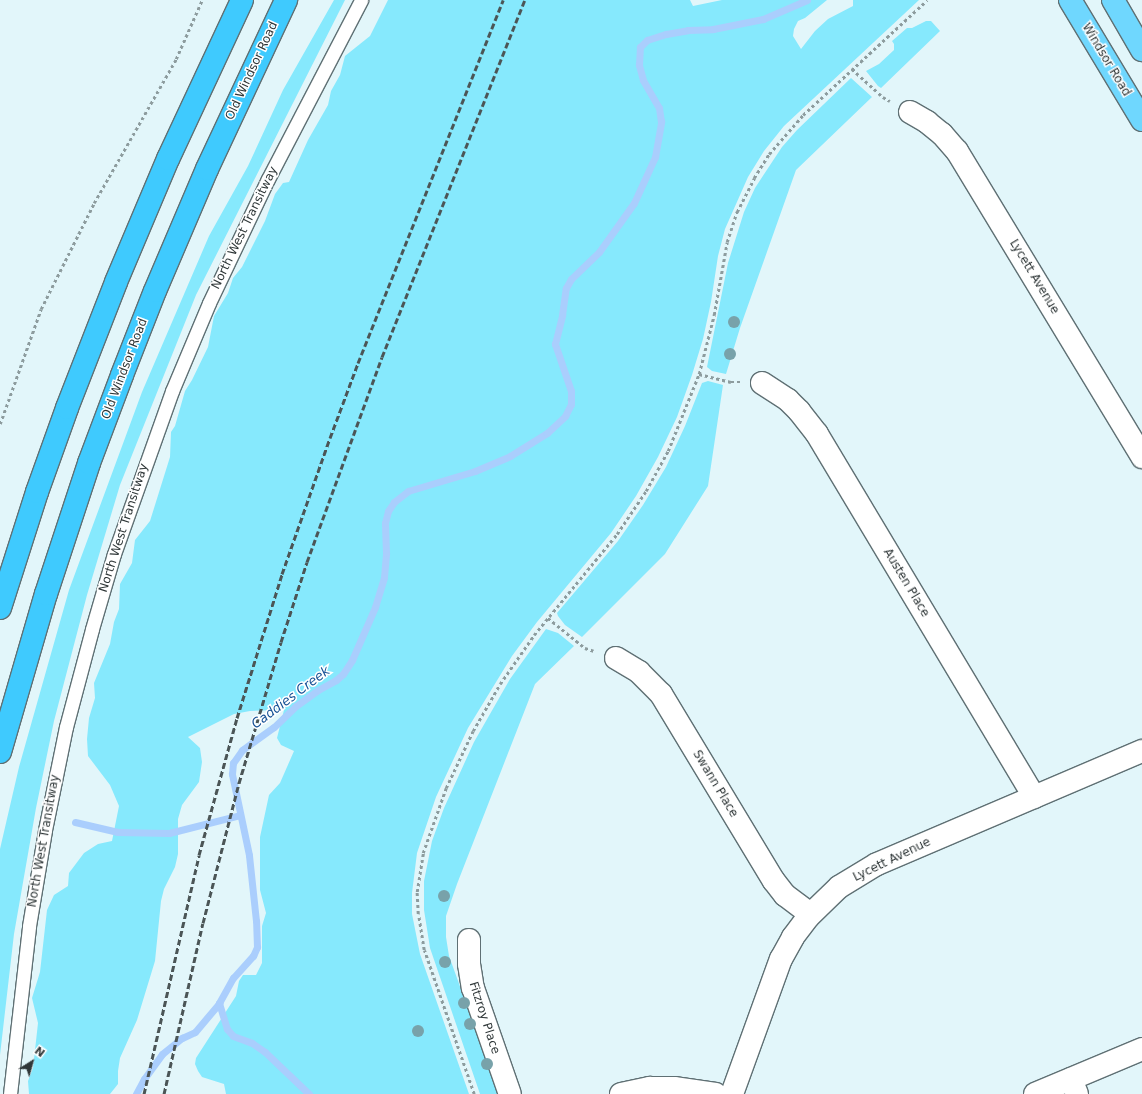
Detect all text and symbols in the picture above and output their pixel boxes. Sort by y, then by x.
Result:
street label: Old Windsor Road [223,20,281,122]
street label: Windsor Road [1079,21,1133,99]
street label: North West Transitway [209,164,281,292]
street label: Lycett Avenue [1006,237,1062,317]
street label: Old Windsor Road [99,317,151,421]
street label: North West Transitway [96,462,152,594]
street label: Austen Place [880,546,932,620]
water label: Caddies Creek [249,663,333,733]
street label: Swann Place [689,748,741,820]
street label: North West Transitway [25,773,63,909]
street label: Lycett Avenue [851,835,933,885]
street label: Fitzroy Place [466,980,502,1056]
north arrow [12,1042,52,1082]
text: N [32,1044,47,1060]

